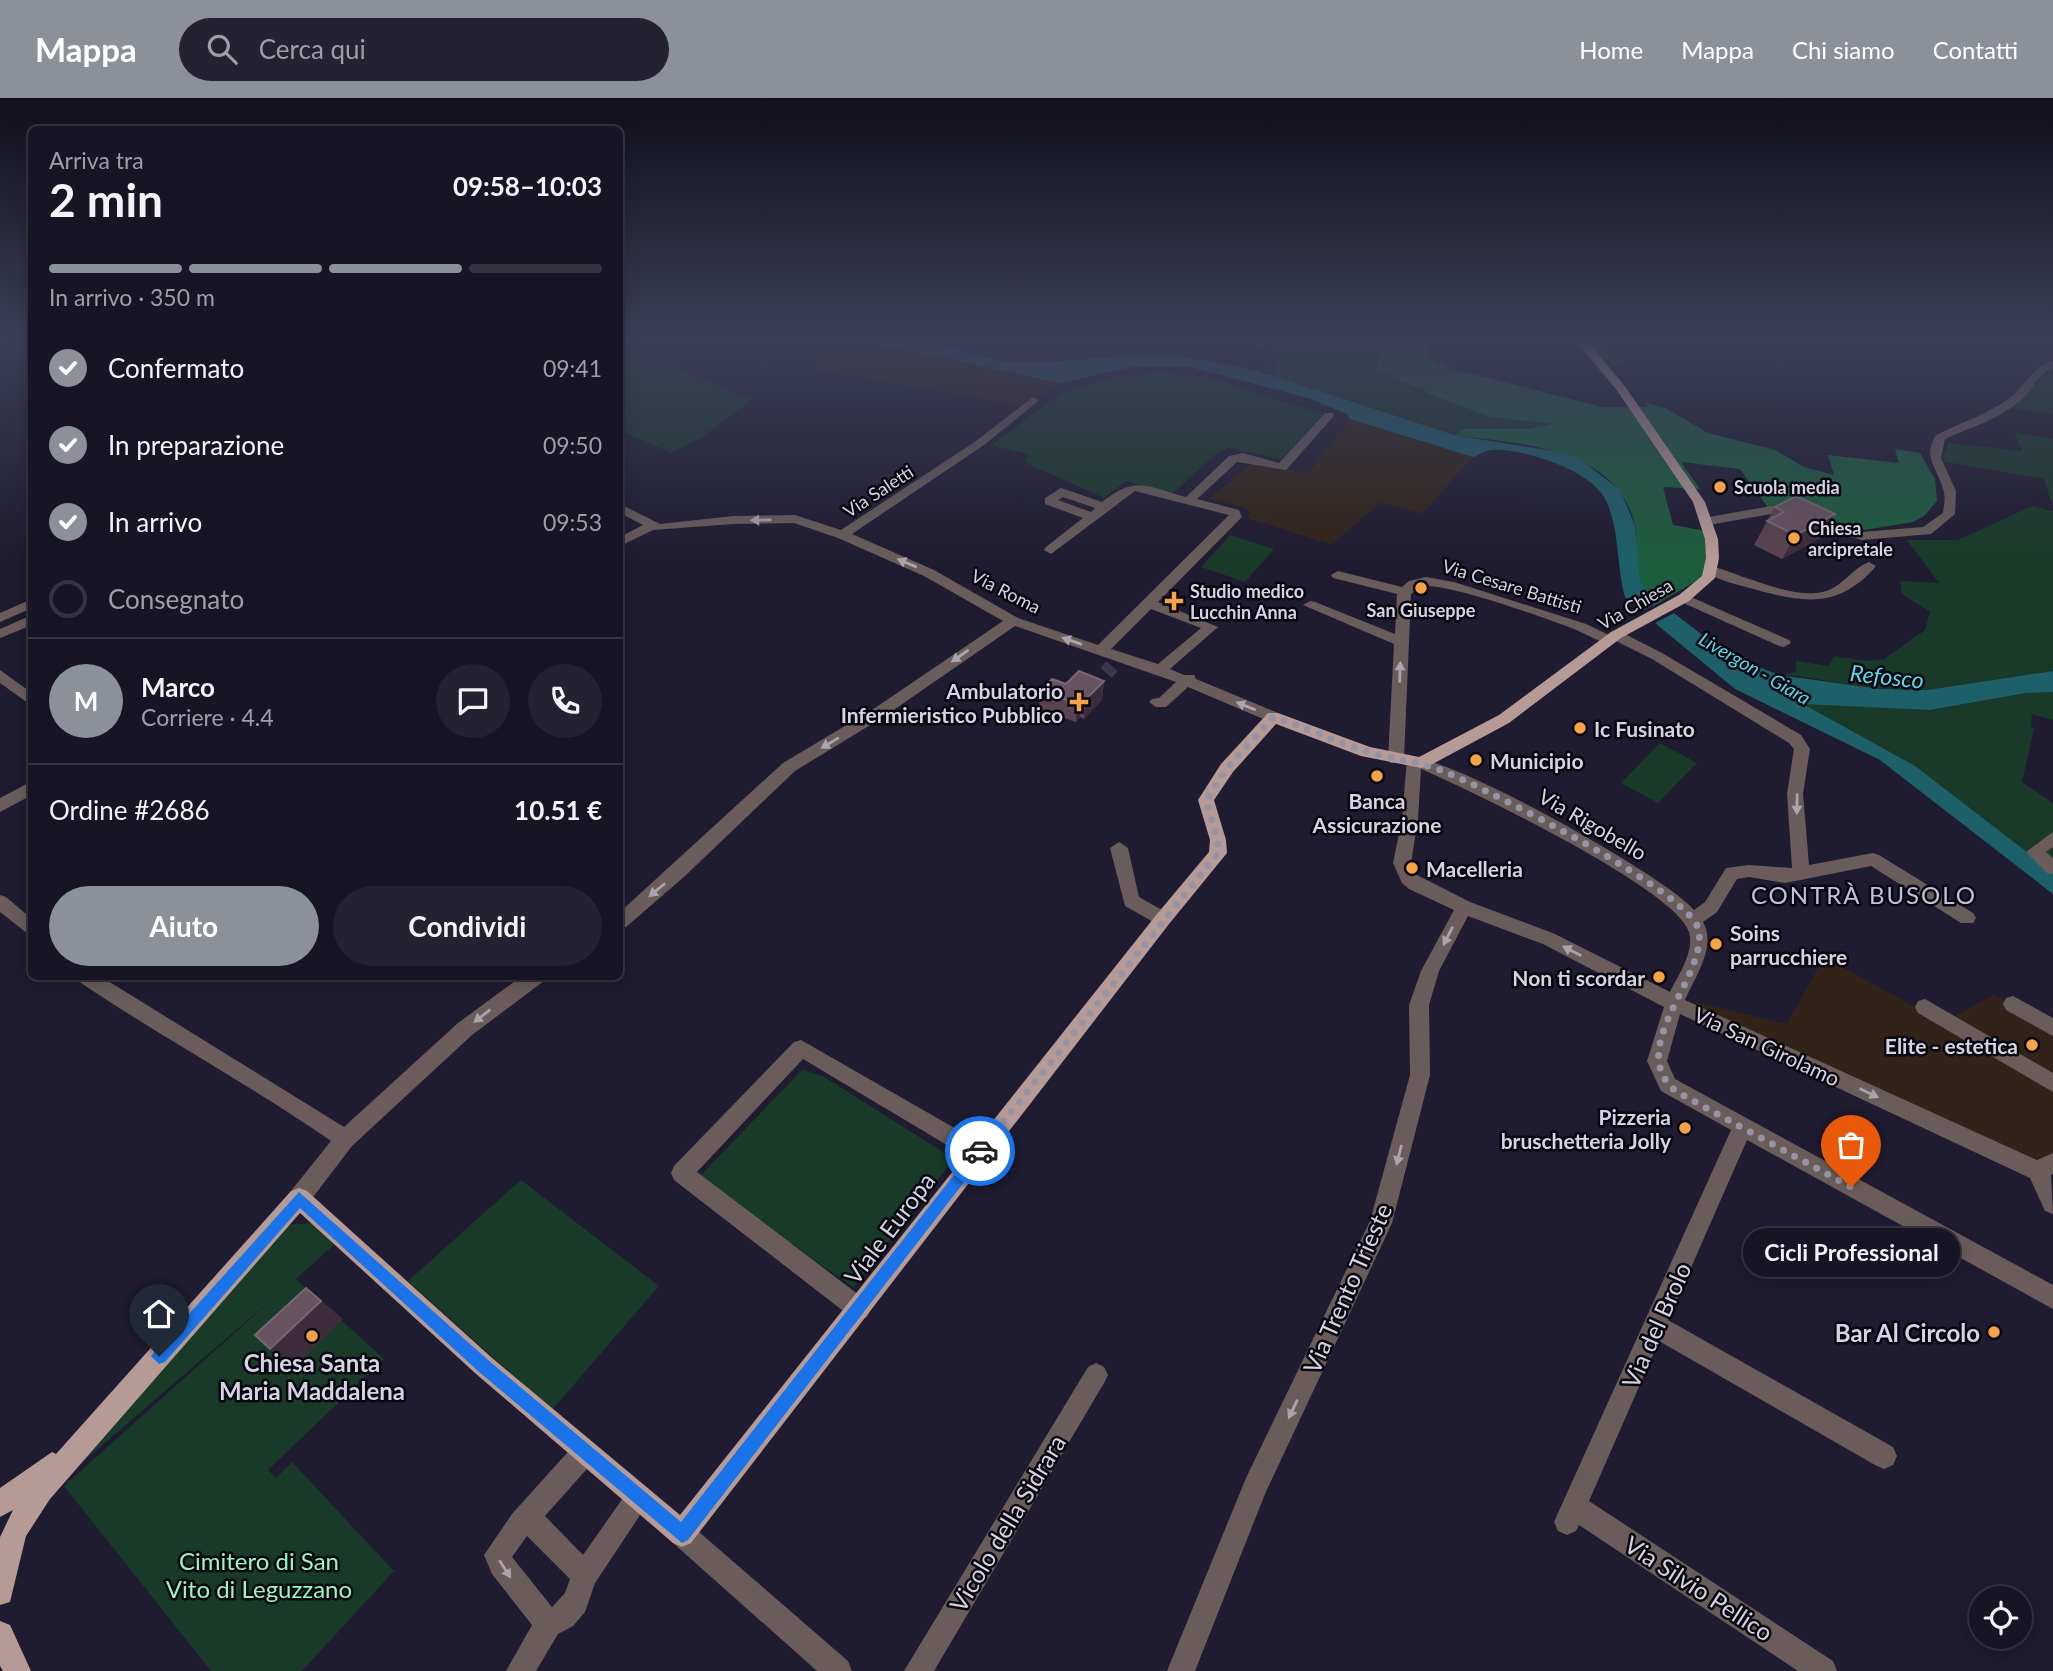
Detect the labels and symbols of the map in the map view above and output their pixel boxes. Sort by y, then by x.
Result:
street label: Via Saletti [839,460,917,522]
place label: Scuola media [1734,476,1840,498]
marker: Scuola media [1712,479,1728,495]
one-way arrow [750,514,772,525]
place label: Chiesa arcipretale [1808,517,1893,560]
marker: Chiesa arcipretale [1786,530,1802,546]
street label: Via Cesare Battisti [1440,554,1584,618]
one-way arrow [897,557,917,569]
street label: Via Roma [968,564,1044,618]
street label: Via Chiesa [1594,574,1676,634]
place label: Studio medico Lucchin Anna [1190,580,1304,623]
marker: San Giuseppe [1413,580,1429,596]
marker: Studio medico Lucchin Anna [1164,591,1184,611]
place label: San Giuseppe [1367,599,1476,621]
water label: Livergon - Giara [1695,627,1815,709]
one-way arrow [1062,635,1083,646]
one-way arrow [951,649,969,663]
water label: Refosco [1849,658,1925,694]
one-way arrow [1394,660,1405,682]
place label: Ambulatorio Infermieristico Pubblico [841,678,1063,727]
marker: Ambulatorio Infermieristico Pubblico [1069,692,1089,712]
one-way arrow [1235,700,1256,711]
place label: Ic Fusinato [1594,716,1695,741]
marker: Ic Fusinato [1572,720,1588,736]
one-way arrow [820,736,839,749]
place label: Municipio [1490,748,1583,773]
marker: Municipio [1468,752,1484,768]
marker: Banca Assicurazione [1369,768,1385,784]
street label: Via Rigobello [1535,783,1651,865]
place label: Banca Assicurazione [1312,788,1441,837]
one-way arrow [1791,793,1802,815]
place label: Macelleria [1426,856,1523,881]
marker: Macelleria [1404,860,1420,876]
district label: CONTRÀ BUSOLO [1751,880,1977,909]
one-way arrow [649,882,666,897]
place label: Soins parrucchiere [1730,920,1847,969]
one-way arrow [1442,926,1453,946]
marker: Soins parrucchiere [1708,936,1724,952]
one-way arrow [1562,946,1582,957]
place label: Non ti scordar [1512,965,1645,990]
marker: Non ti scordar [1651,969,1667,985]
street label: Via San Girolamo [1690,1001,1844,1091]
one-way arrow [473,1009,491,1024]
place label: Elite - estetica [1885,1033,2018,1058]
marker: Elite - estetica [2024,1037,2040,1053]
one-way arrow [1859,1088,1880,1099]
place label: Pizzeria bruschetteria Jolly [1501,1104,1672,1153]
pin [1821,1115,1881,1187]
courier [945,1116,1015,1186]
marker: Pizzeria bruschetteria Jolly [1677,1120,1693,1136]
one-way arrow [1393,1144,1404,1166]
street label: Viale Europa [838,1166,940,1290]
street label: Via Trento Trieste [1297,1199,1397,1377]
callout: Cicli Professional [1742,1229,1960,1278]
street label: Via del Brolo [1615,1258,1697,1392]
pin [129,1284,189,1356]
place label: Bar Al Circolo [1835,1318,1980,1347]
marker: Bar Al Circolo [1986,1324,2002,1340]
marker: Chiesa Santa Maria Maddalena [304,1328,320,1344]
place label: Chiesa Santa Maria Maddalena [219,1348,405,1405]
one-way arrow [1287,1399,1299,1419]
street label: Vicolo della Sidrara [943,1429,1071,1617]
street label: Via Silvio Pellico [1620,1529,1778,1647]
park label: Cimitero di San Vito di Leguzzano [166,1546,352,1603]
one-way arrow [499,1559,512,1579]

